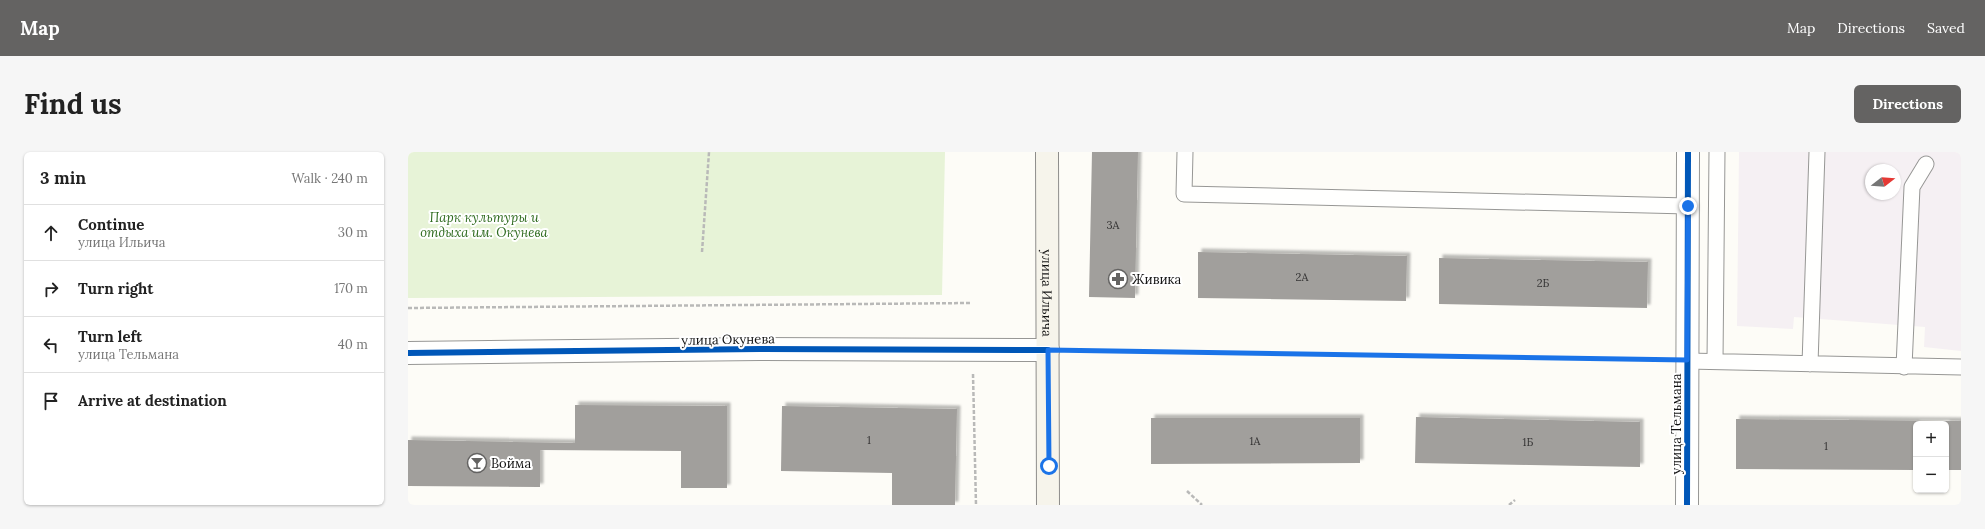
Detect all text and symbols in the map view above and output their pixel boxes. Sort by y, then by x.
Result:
text: Map [20,16,60,40]
text: Map [1787,19,1815,37]
text: Directions [1837,19,1905,37]
text: Saved [1927,19,1965,37]
button: Directions [1854,85,1961,123]
text: Find us [24,86,122,122]
north arrow [1865,164,1901,200]
text: 3 min [40,167,86,189]
text: Walk · 240 m [291,170,368,187]
route end [1679,197,1697,215]
park label: Парк культуры и отдыха им. Окунева [420,209,549,241]
text: Continue [78,215,144,234]
house number: 3А [1106,218,1121,232]
icon: ahead [40,222,62,244]
text: 30 m [338,224,368,241]
text: улица Ильича [78,234,165,251]
street label: улица Ильича [1038,249,1056,337]
pharmacy icon: Живика [1107,268,1129,290]
house number: 2А [1296,270,1310,284]
place label: Живика [1132,271,1182,288]
house number: 2Б [1537,276,1550,290]
icon: right [40,278,62,300]
text: Turn right [78,279,154,298]
text: 170 m [334,280,368,297]
text: Turn left [78,327,142,346]
street label: улица Окунева [681,330,775,349]
icon: left [40,334,62,356]
text: 40 m [338,336,368,353]
text: улица Тельмана [78,346,179,363]
street label: улица Тельмана [1668,373,1685,474]
icon: arrive [40,390,62,412]
text: Arrive at destination [78,391,227,410]
map controls [1913,421,1949,493]
button: + [1913,421,1949,457]
house number: 1 [867,433,871,447]
house number: 1А [1249,434,1262,448]
house number: 1Б [1523,435,1534,449]
house number: 1 [1824,439,1828,453]
bar icon: Войма [466,452,488,474]
place label: Войма [491,455,531,472]
route start [1040,457,1058,475]
button: − [1913,457,1949,493]

